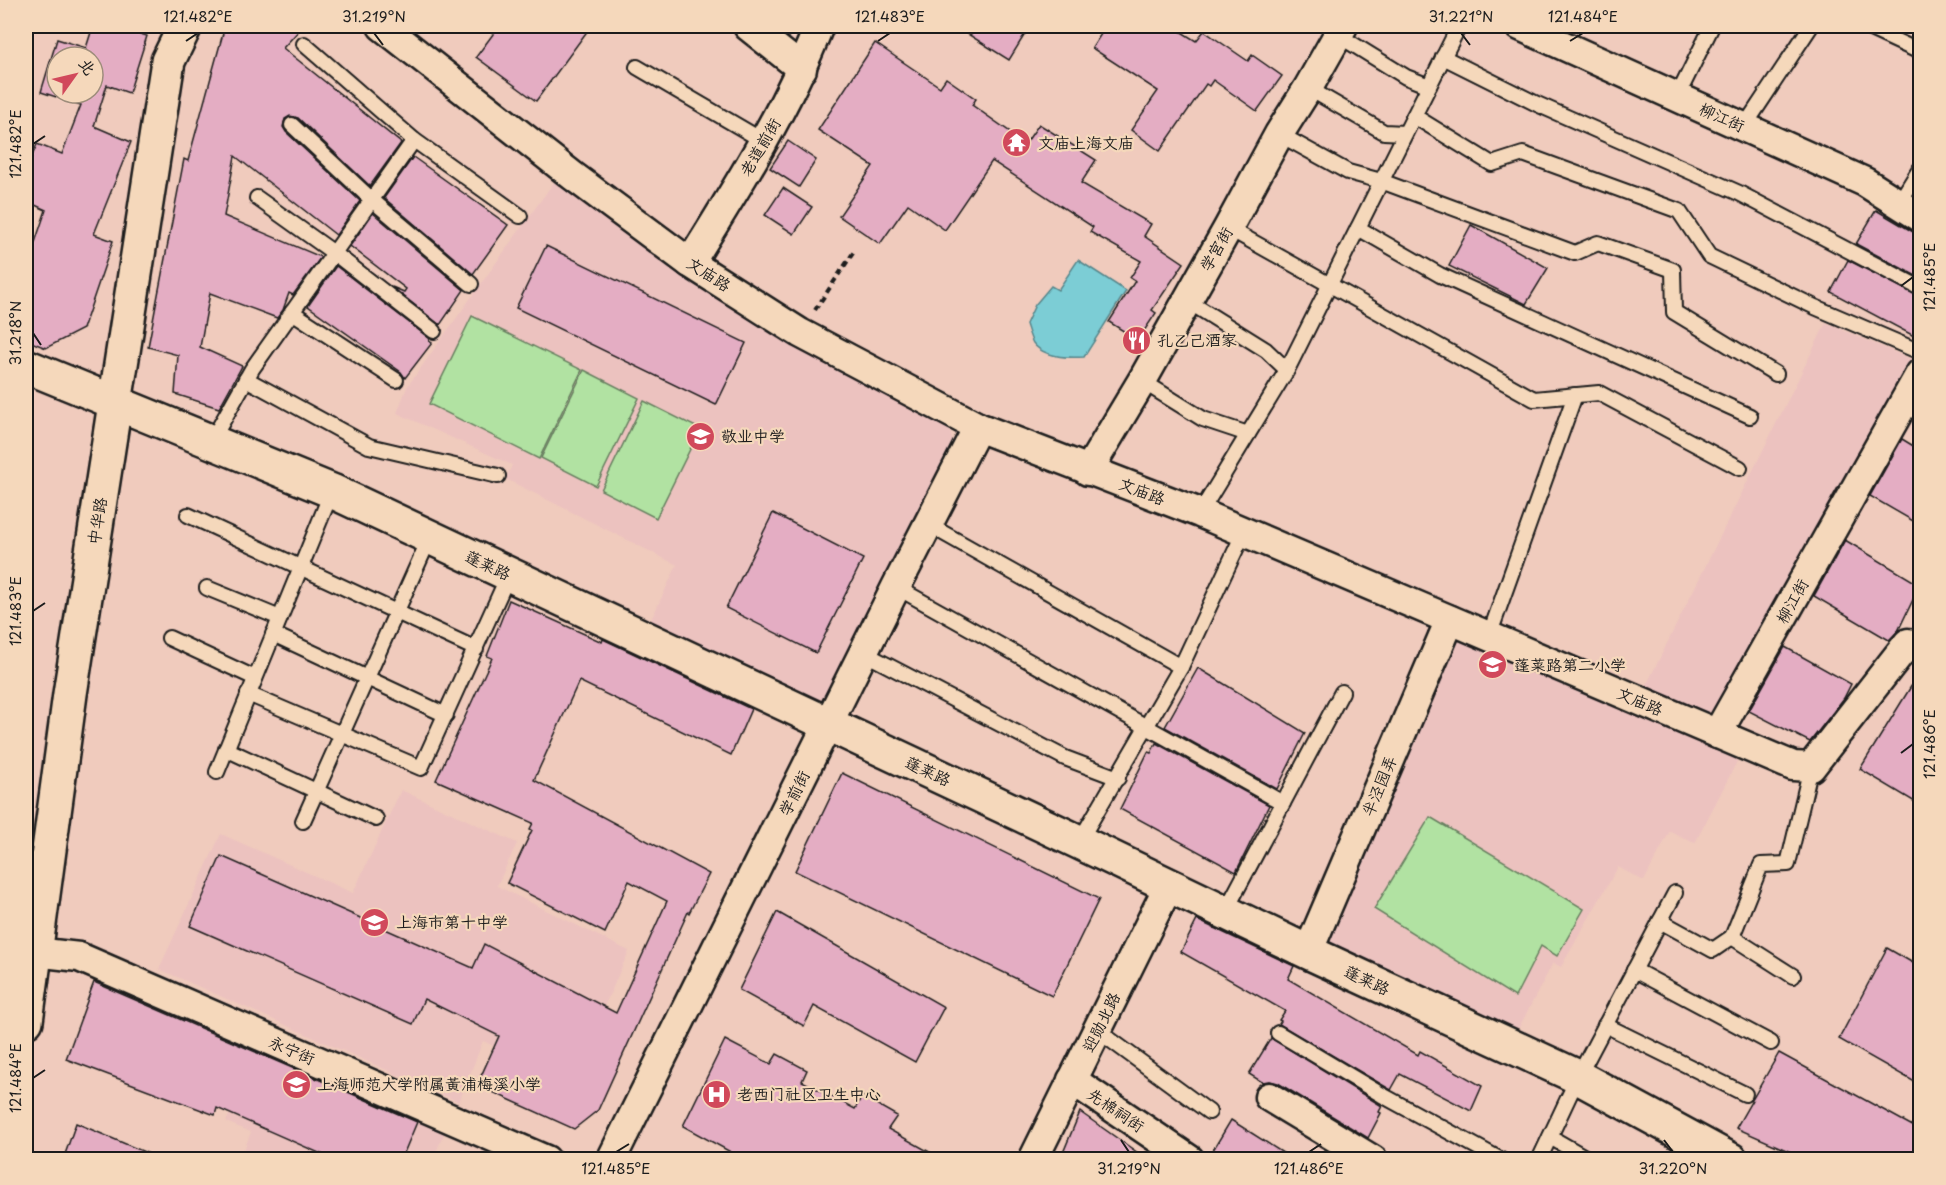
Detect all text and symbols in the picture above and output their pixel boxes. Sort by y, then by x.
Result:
text: 121.482°E [163,4,233,27]
text: 31.219°N [342,4,406,27]
text: 121.483°E [855,4,925,27]
text: 31.221°N [1428,4,1494,27]
text: 121.484°E [1548,4,1618,27]
north arrow [45,45,105,105]
text: 北 [74,53,103,79]
street label: 柳江街 [1696,95,1749,137]
text: 121.482°E [3,109,26,179]
street label: 老道前街 [733,113,786,180]
temple icon: 文庙上海文庙 [1001,127,1033,159]
place label: 文庙上海文庙 [1038,130,1134,154]
street label: 学宫街 [1193,222,1238,275]
text: 121.485°E [1917,242,1940,312]
street label: 文庙路 [683,250,736,296]
text: 31.218°N [3,301,26,365]
restaurant icon: 孔乙己酒家 [1120,324,1152,356]
place label: 孔乙己酒家 [1157,327,1237,351]
school or university icon: 敬业中学 [684,420,716,452]
place label: 敬业中学 [721,423,785,447]
street label: 文庙路 [1116,470,1169,510]
street label: 中华路 [80,495,112,546]
street label: 蓬莱路 [462,543,515,585]
street label: 柳江街 [1769,574,1813,627]
text: 121.483°E [3,576,26,646]
school or university icon: 蓬莱路第二小学 [1477,649,1509,681]
place label: 蓬莱路第二小学 [1514,652,1626,676]
street label: 文庙路 [1614,680,1667,721]
text: 121.486°E [1917,709,1940,779]
street label: 蓬莱路 [902,749,955,791]
street label: 半泾园弄 [1355,751,1402,820]
street label: 学前街 [772,766,814,819]
school or university icon: 上海市第十中学 [359,906,391,938]
place label: 上海市第十中学 [396,909,508,933]
street label: 蓬莱路 [1341,958,1394,1000]
street label: 迎勋北路 [1075,988,1125,1056]
street label: 永宁街 [266,1029,319,1070]
text: 121.484°E [3,1043,26,1113]
school or university icon: 上海师范大学附属黄浦梅溪小学 [280,1068,312,1100]
place label: 上海师范大学附属黄浦梅溪小学 [317,1071,541,1095]
hospital icon: 老西门社区卫生中心 [700,1078,732,1110]
place label: 老西门社区卫生中心 [737,1081,881,1105]
street label: 先棉祠街 [1083,1081,1150,1137]
text: 121.485°E [581,1156,651,1179]
text: 31.219°N [1097,1156,1161,1179]
text: 121.486°E [1274,1156,1344,1179]
text: 31.220°N [1638,1156,1708,1179]

